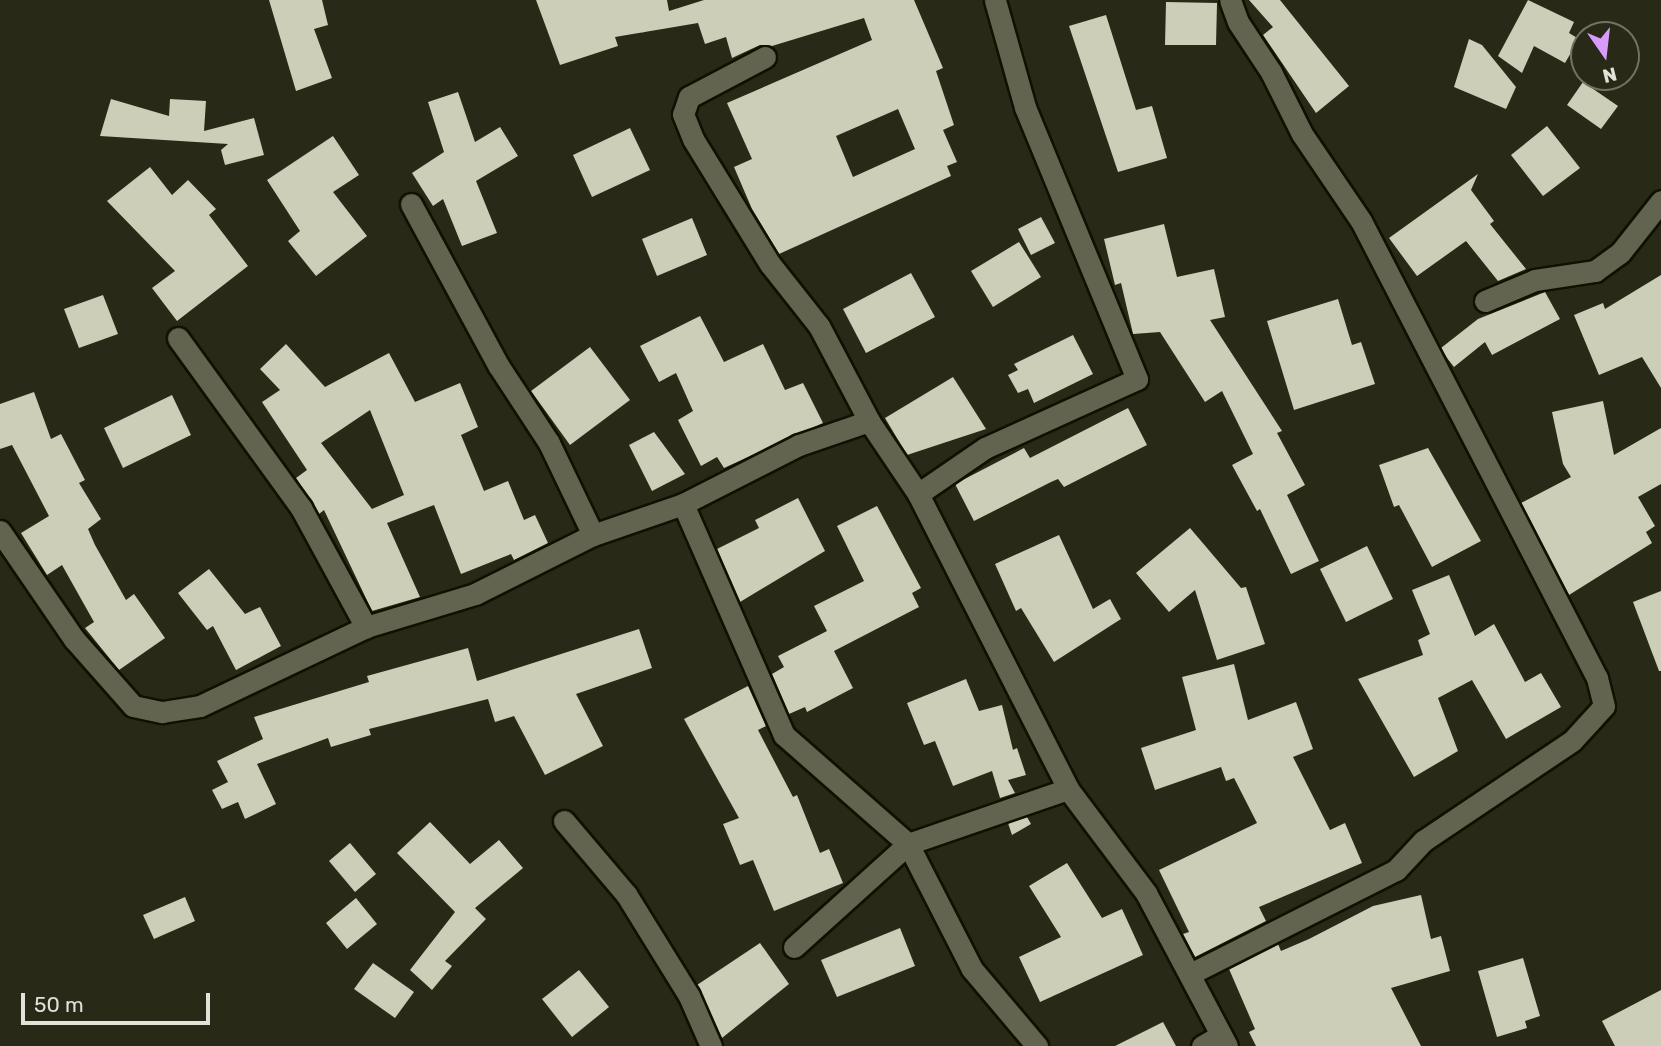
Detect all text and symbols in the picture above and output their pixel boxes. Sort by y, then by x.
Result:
north arrow [1570,21,1640,91]
text: N [1600,62,1619,88]
scale bar [24,979,214,1023]
text: 50 m [34,992,84,1017]

